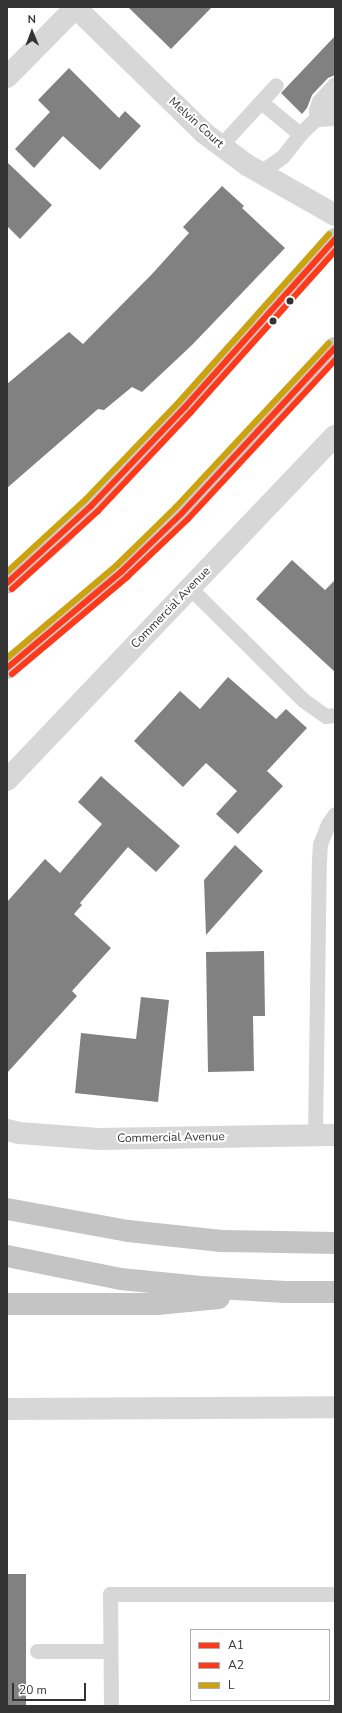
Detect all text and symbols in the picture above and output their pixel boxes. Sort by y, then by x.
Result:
north arrow [12,12,52,52]
text: N [28,12,36,27]
street label: Melvin Court [166,95,226,151]
unlabelled marker [285,296,295,306]
unlabelled marker [268,316,278,326]
street label: Commercial Avenue [128,564,214,652]
street label: Commercial Avenue [117,1130,225,1146]
legend [190,1629,330,1701]
text: A1 [228,1637,244,1653]
text: A2 [228,1657,244,1673]
scale bar [14,1675,88,1701]
text: L [228,1677,235,1693]
text: 20 m [19,1682,47,1698]

